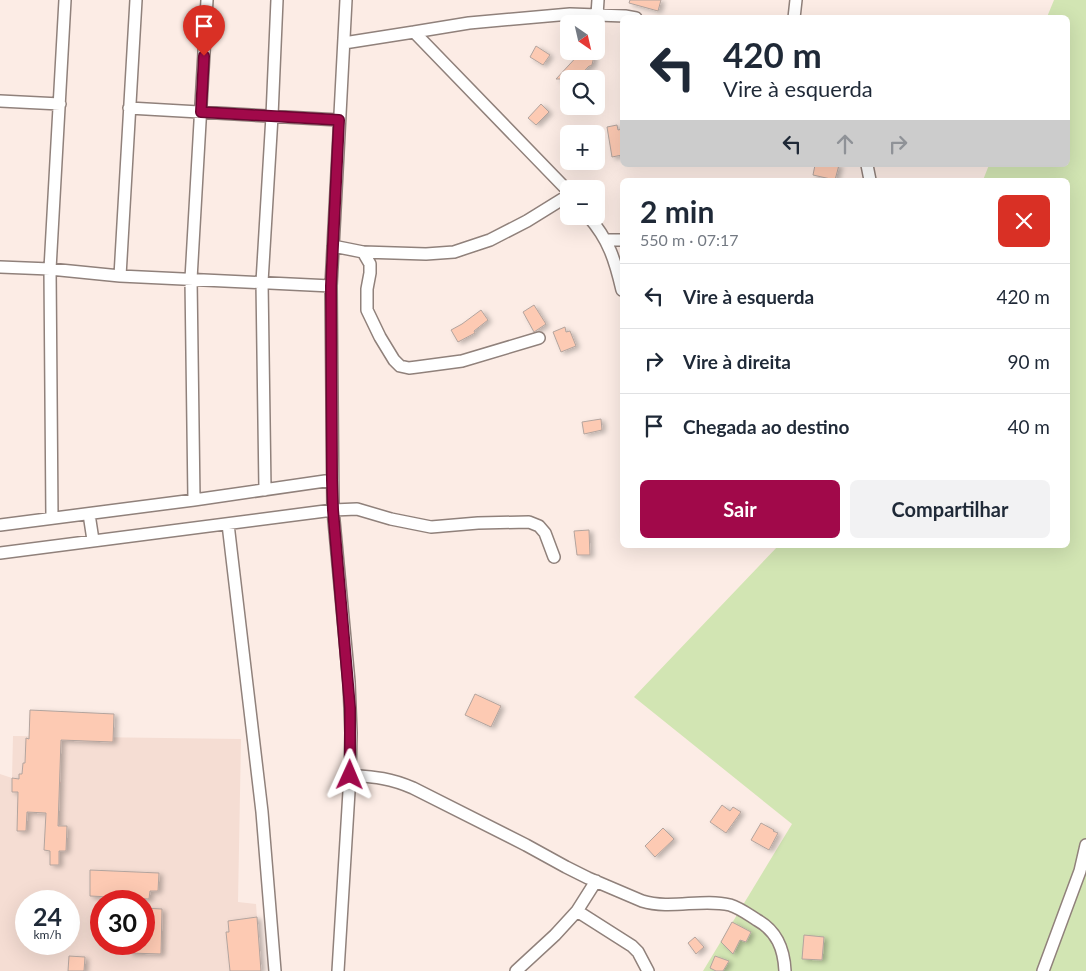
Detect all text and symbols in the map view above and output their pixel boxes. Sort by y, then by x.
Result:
pin [183,5,225,56]
icon: arrive [190,12,218,40]
north arrow [560,15,605,60]
map controls [560,15,605,225]
text: 420 m [723,33,822,75]
icon: left [640,35,705,100]
button: search [560,70,605,115]
text: Vire à esquerda [723,75,873,102]
button: + [560,125,605,170]
icon: left [778,130,806,158]
icon: ahead [831,130,859,158]
icon: right [884,130,912,158]
button: − [560,180,605,225]
text: 2 min [640,193,714,229]
button: close [998,195,1050,247]
text: 550 m · 07:17 [640,230,739,249]
icon: left [640,282,668,310]
text: Vire à esquerda [683,285,814,308]
text: 420 m [996,285,1050,308]
icon: right [640,347,668,375]
text: Vire à direita [683,350,791,373]
text: 90 m [1007,350,1050,373]
icon: arrive [640,412,668,440]
text: Chegada ao destino [683,415,849,438]
text: 40 m [1007,415,1050,438]
button: Sair [640,480,840,538]
button: Compartilhar [850,480,1050,538]
position arrow [323,748,375,800]
speed limit sign: 30 [90,890,155,955]
text: 24 [33,901,62,931]
text: km/h [33,927,62,942]

